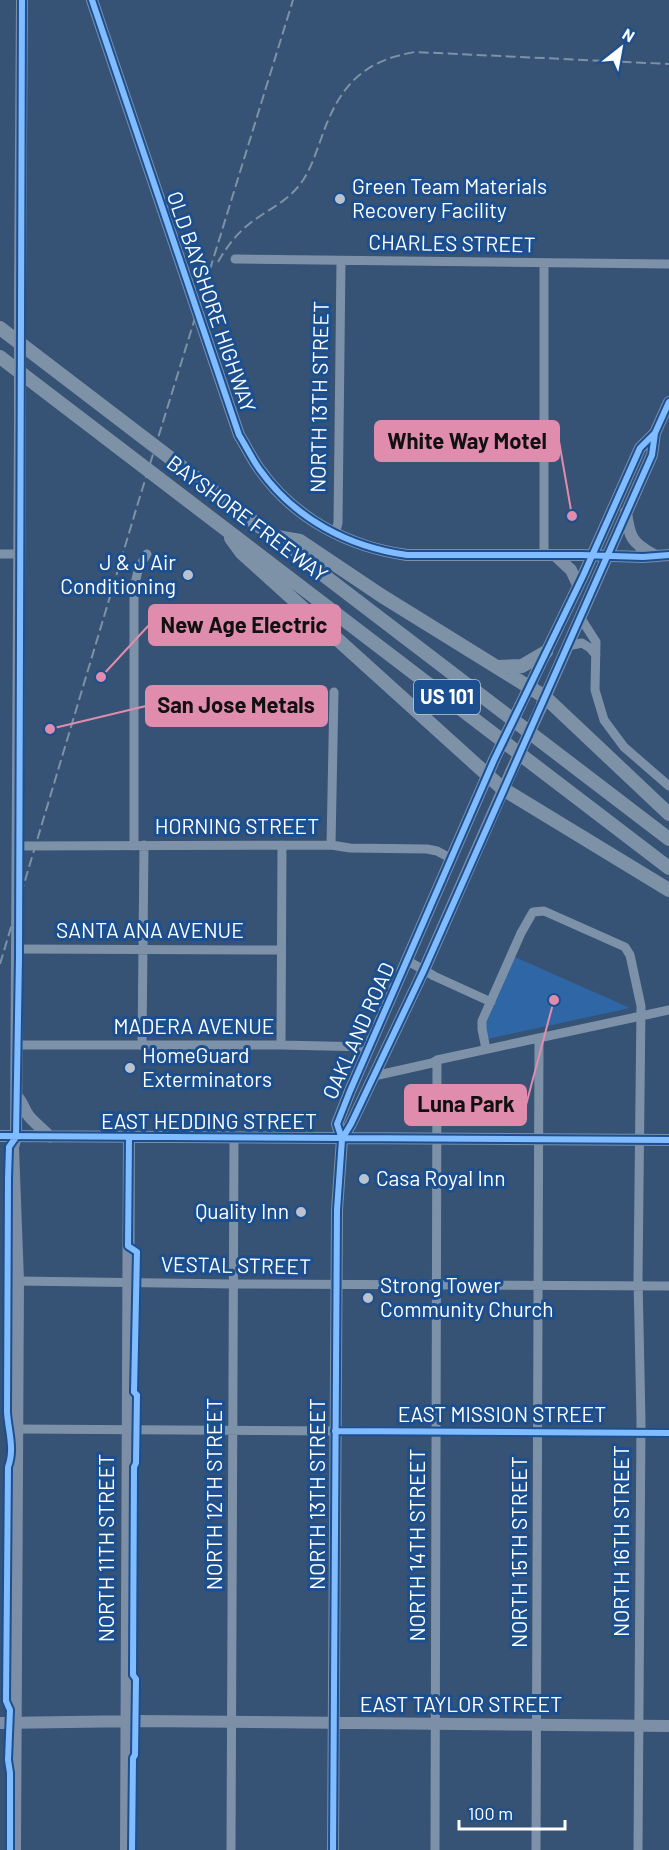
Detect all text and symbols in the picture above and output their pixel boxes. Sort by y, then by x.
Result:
north arrow [591,18,651,78]
text: N [620,24,638,46]
place label: Green Team Materials Recovery Facility [352,173,547,222]
street label: OLD BAYSHORE HIGHWAY [163,188,262,415]
marker: Green Team Materials Recovery Facility [333,192,347,206]
street label: CHARLES STREET [368,229,536,256]
street label: NORTH 13TH STREET [304,301,333,493]
callout: White Way Motel [375,421,559,461]
text: White Way Motel [387,427,547,453]
street label: BAYSHORE FREEWAY [163,449,333,586]
place label: J & J Air Conditioning [60,549,176,598]
marker: J & J Air Conditioning [181,568,195,582]
callout: New Age Electric [149,605,340,645]
text: New Age Electric [161,611,328,637]
road number: US 101 [414,680,480,714]
callout: San Jose Metals [146,686,327,726]
text: San Jose Metals [157,691,315,717]
street label: HORNING STREET [155,813,319,838]
street label: SANTA ANA AVENUE [56,917,244,942]
street label: OAKLAND ROAD [316,958,399,1103]
street label: MADERA AVENUE [113,1013,275,1038]
place label: HomeGuard Exterminators [142,1042,272,1091]
marker: HomeGuard Exterminators [123,1061,137,1075]
callout: Luna Park [405,1085,526,1125]
text: Luna Park [417,1090,515,1116]
street label: EAST HEDDING STREET [101,1108,317,1133]
place label: Casa Royal Inn [376,1165,505,1190]
marker: Casa Royal Inn [357,1172,371,1186]
place label: Quality Inn [195,1198,289,1223]
marker: Quality Inn [294,1205,308,1219]
street label: VESTAL STREET [161,1251,311,1278]
place label: Strong Tower Community Church [380,1272,553,1321]
marker: Strong Tower Community Church [361,1291,375,1305]
street label: NORTH 12TH STREET [201,1398,226,1590]
street label: NORTH 13TH STREET [304,1398,329,1590]
street label: EAST MISSION STREET [398,1401,606,1426]
street label: NORTH 16TH STREET [608,1445,633,1637]
street label: NORTH 14TH STREET [404,1449,429,1641]
street label: NORTH 11TH STREET [93,1454,118,1642]
street label: NORTH 15TH STREET [506,1456,531,1648]
street label: EAST TAYLOR STREET [360,1691,562,1716]
scale bar [459,1793,566,1831]
text: 100 m [468,1802,513,1824]

